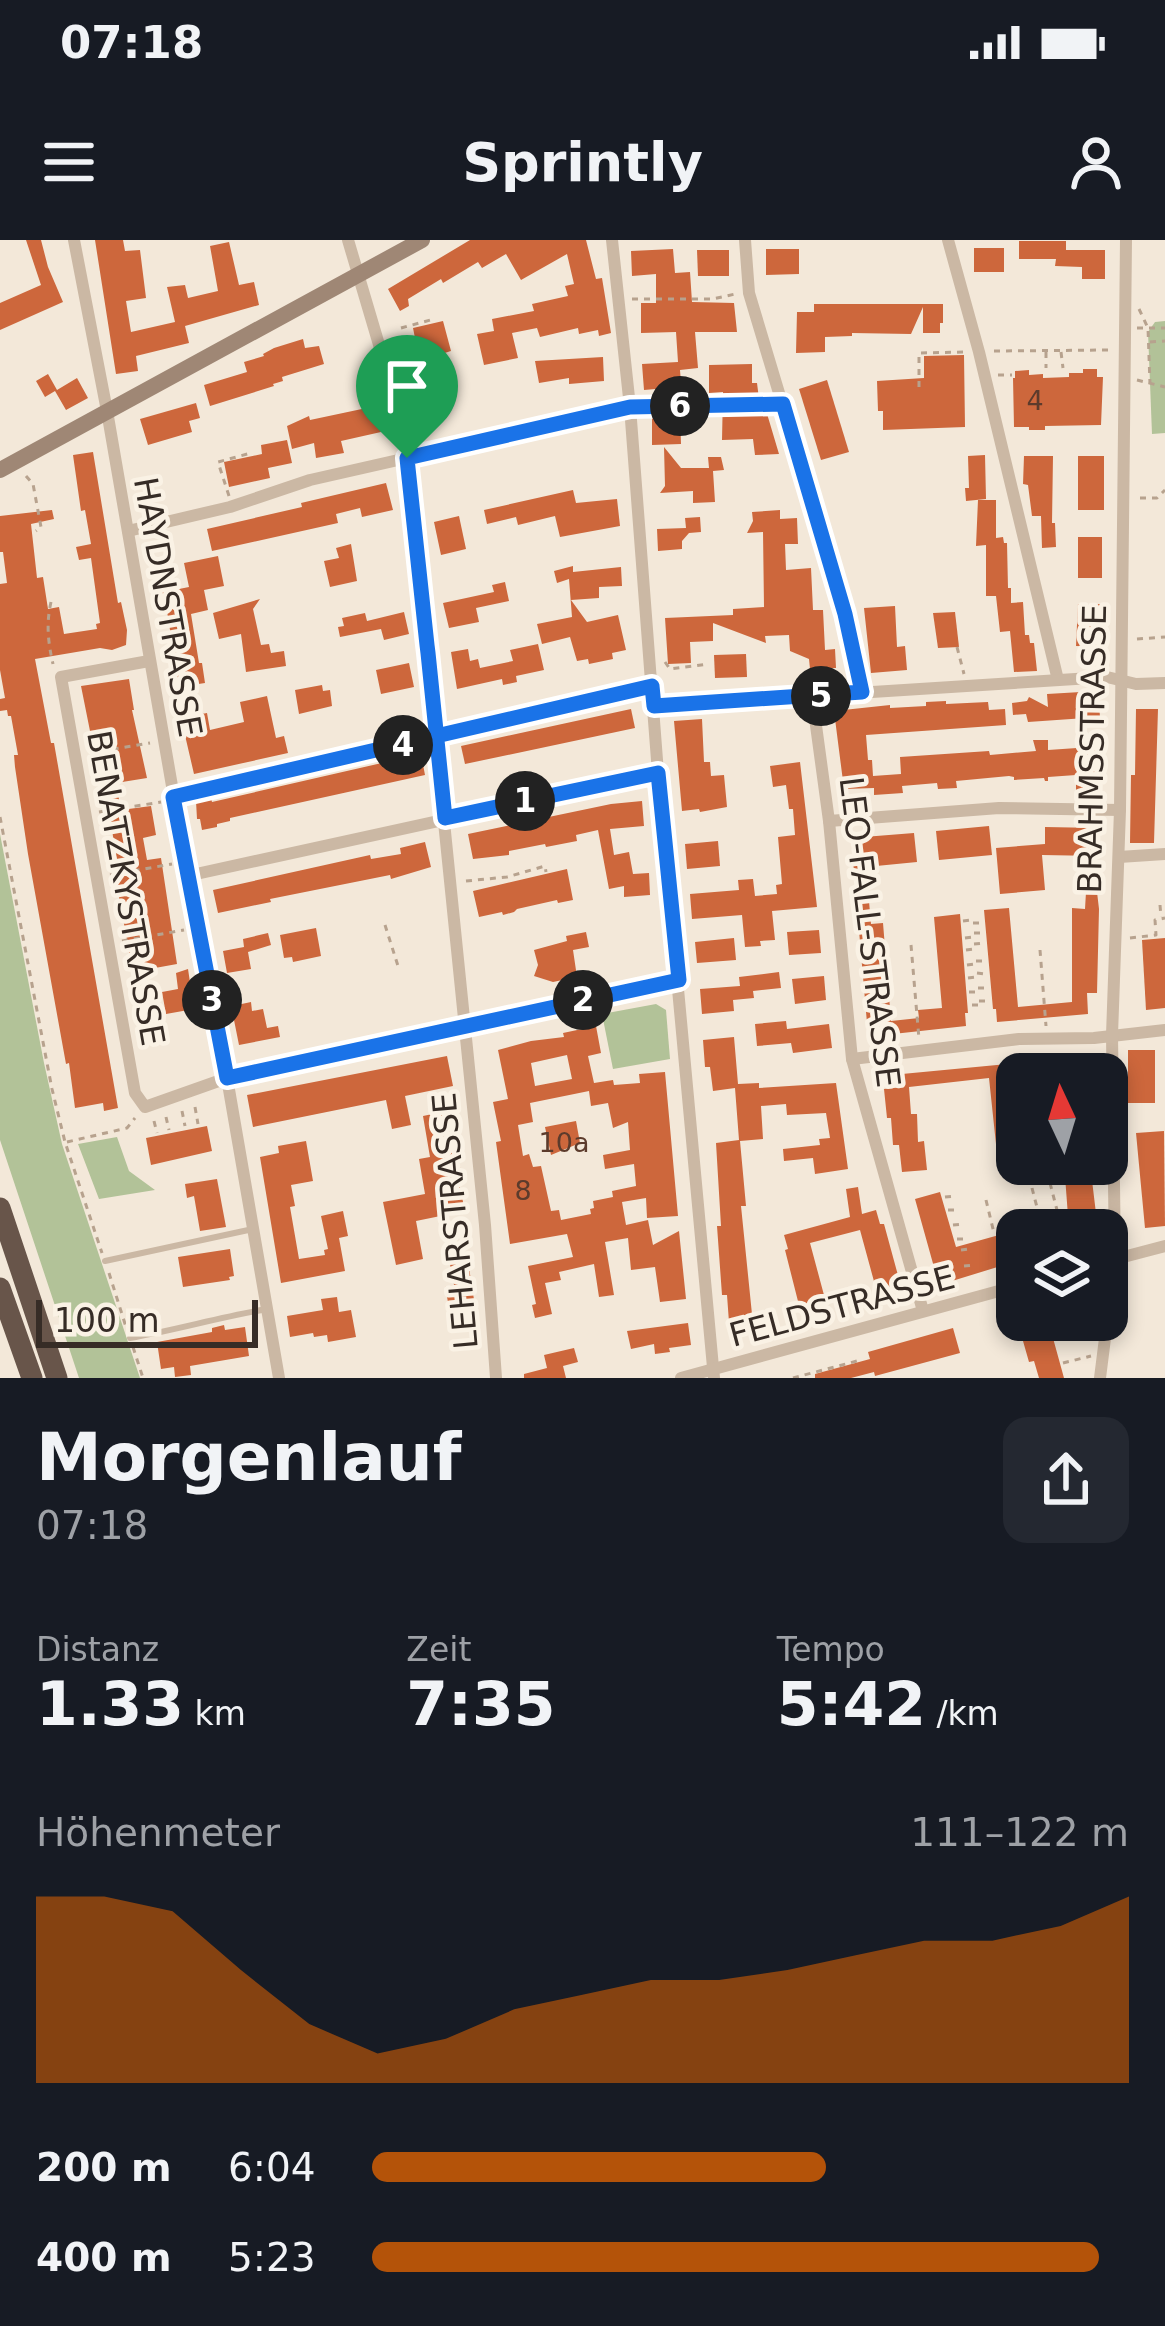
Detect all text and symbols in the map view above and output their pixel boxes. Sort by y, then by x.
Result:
text: 07:18 [60,16,203,69]
icon: menu [36,129,102,195]
icon: person [1063,129,1129,195]
text: Sprintly [462,131,703,194]
pin [356,335,458,458]
icon: arrive [374,353,440,419]
pin: 6 [650,376,710,436]
house number: 4 [1026,385,1044,416]
text: 6 [669,386,691,425]
street label: HAYDNSTRASSE [126,474,210,740]
street label: BRAHMSSTRASSE [1070,604,1114,894]
pin: 5 [791,666,851,726]
text: 5 [810,676,832,715]
pin: 4 [373,715,433,775]
text: 4 [392,725,414,764]
street label: BENATZKYSTRASSE [79,727,173,1049]
pin: 1 [495,771,555,831]
street label: LEO-FALL-STRASSE [832,774,908,1090]
text: 1 [514,781,536,820]
pin: 3 [182,970,242,1030]
pin: 2 [553,970,613,1030]
text: 3 [201,980,223,1019]
text: 2 [572,980,594,1019]
north arrow [996,1053,1128,1185]
map controls [996,1053,1128,1341]
street label: LEHARSTRASSE [424,1091,486,1351]
house number: 10a [539,1127,589,1158]
house number: 8 [514,1175,532,1206]
button: layers [996,1209,1128,1341]
street label: FELDSTRASSE [725,1257,959,1355]
scale bar [36,1294,258,1347]
text: 100 m [54,1301,160,1340]
button: share [1003,1417,1129,1543]
text: Morgenlauf [36,1419,461,1496]
text: 07:18 [36,1503,148,1548]
text: Distanz [36,1630,159,1669]
text: Zeit [406,1630,471,1669]
text: Tempo [777,1630,885,1669]
text: 1.33 [36,1669,184,1739]
text: 7:35 [406,1669,556,1739]
text: 5:42 [777,1669,926,1739]
text: km [184,1694,246,1733]
text: /km [926,1694,999,1733]
text: Höhenmeter [36,1810,280,1855]
text: 111–122 m [910,1810,1129,1855]
text: 200 m [36,2145,172,2190]
text: 6:04 [228,2145,316,2190]
text: 400 m [36,2235,172,2280]
text: 5:23 [228,2235,316,2280]

